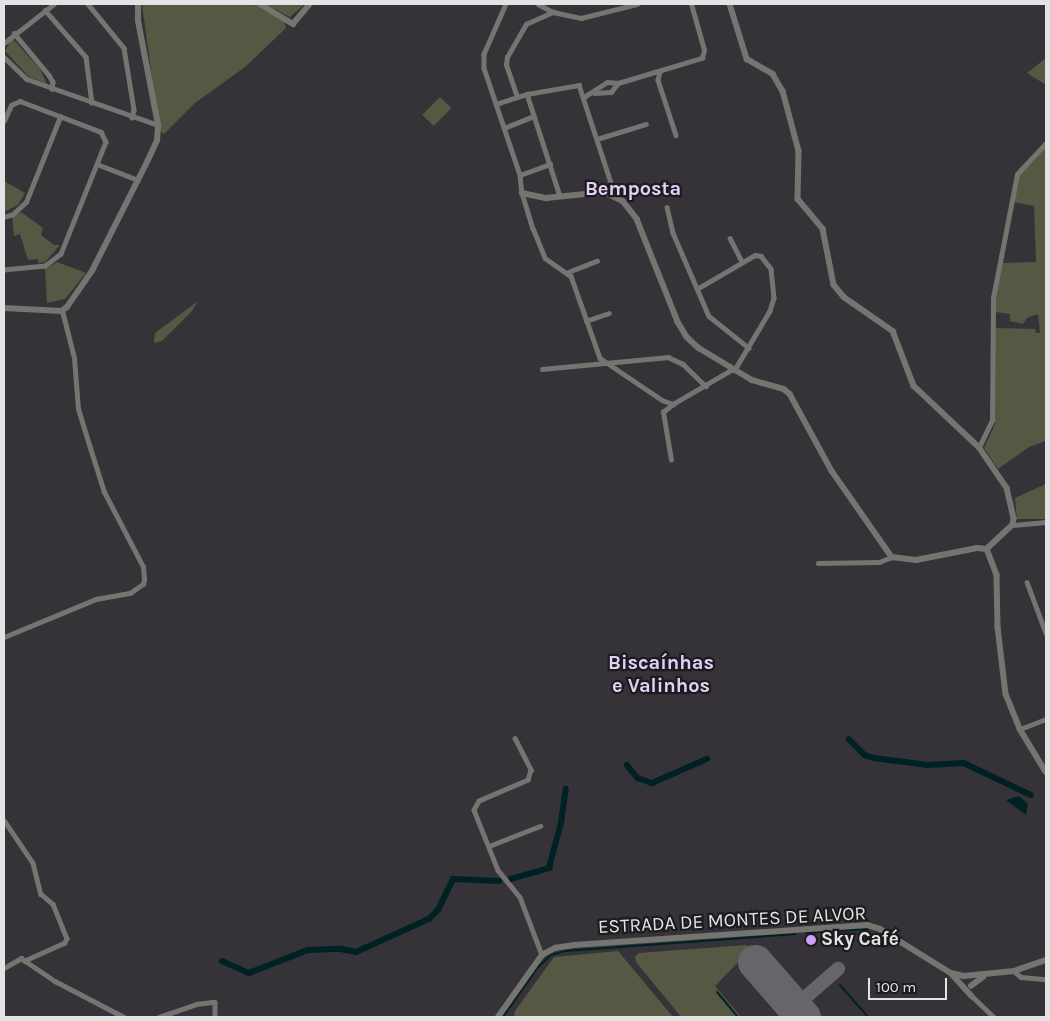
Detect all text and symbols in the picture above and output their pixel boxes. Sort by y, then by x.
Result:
district label: Bemposta [585,176,681,200]
district label: Biscaínhas e Valinhos [608,650,714,697]
street label: ESTRADA DE MONTES DE ALVOR [597,903,867,939]
place label: Sky Café [821,929,899,951]
marker: Sky Café [805,934,817,946]
scale bar [870,968,949,1000]
text: 100 m [876,978,916,996]

